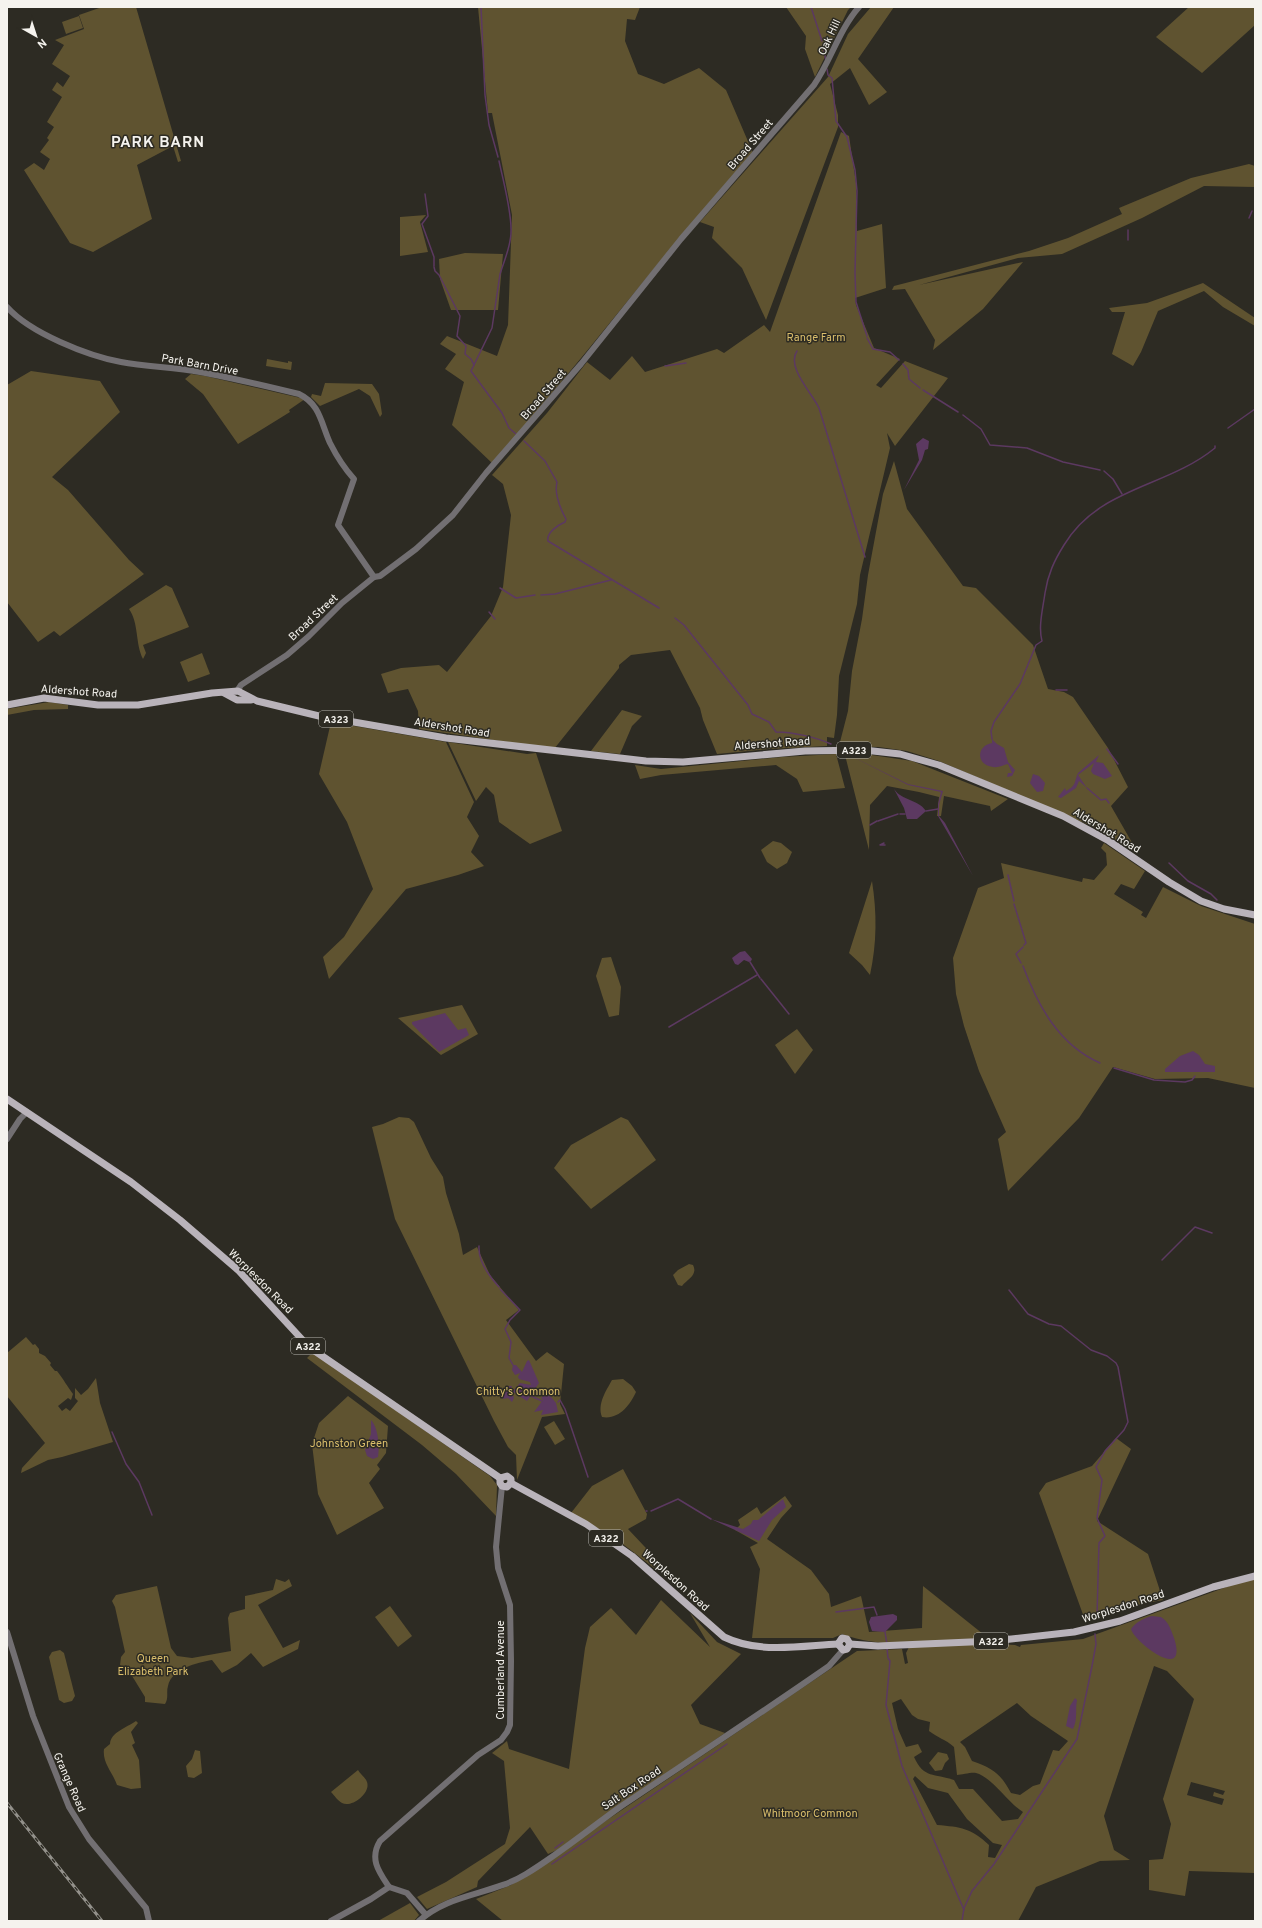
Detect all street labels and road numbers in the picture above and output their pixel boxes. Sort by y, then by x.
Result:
street label: Oak Hill [815,17,844,58]
street label: Broad Street [725,116,777,173]
street label: Park Barn Drive [160,351,239,379]
street label: Broad Street [518,366,570,423]
street label: Broad Street [286,591,341,644]
street label: Aldershot Road [40,682,118,702]
road number: A323 [319,711,353,727]
street label: Aldershot Road [413,715,491,741]
street label: Aldershot Road [733,734,811,754]
road number: A323 [837,742,871,758]
street label: Aldershot Road [1070,805,1143,857]
street label: Worplesdon Road [225,1246,296,1317]
road number: A322 [291,1338,325,1354]
road number: A322 [589,1530,623,1546]
street label: Worplesdon Road [639,1547,712,1615]
street label: Worplesdon Road [1080,1587,1166,1627]
street label: Cumberland Avenue [494,1620,508,1720]
road number: A322 [974,1633,1008,1649]
street label: Grange Road [50,1750,89,1815]
street label: Salt Box Road [599,1764,664,1814]

